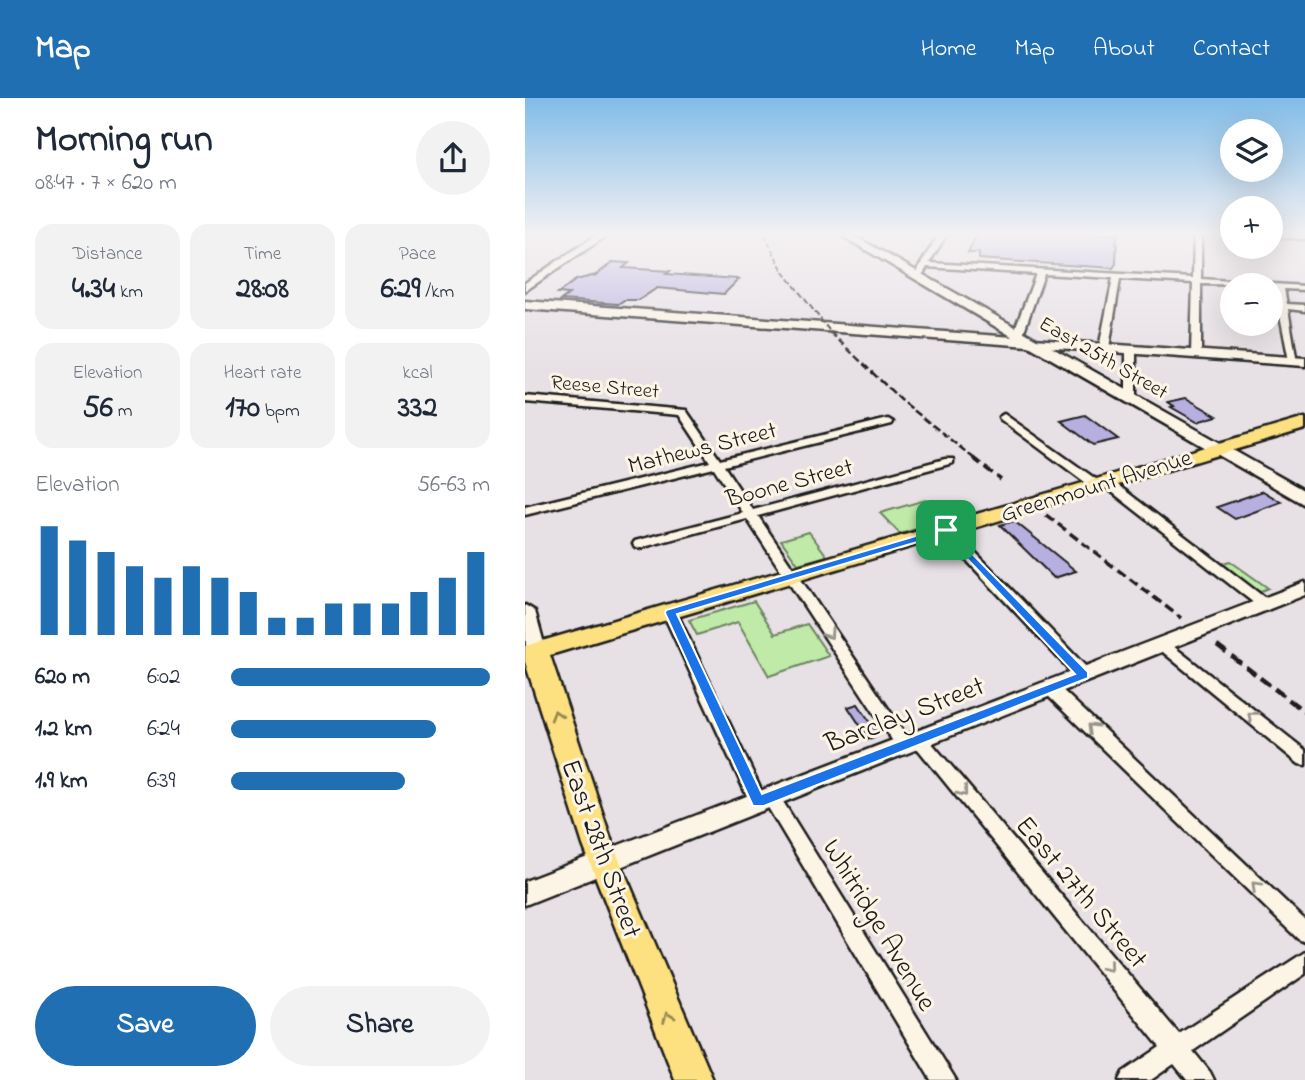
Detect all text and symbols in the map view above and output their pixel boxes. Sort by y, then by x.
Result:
text: Map [35,25,91,73]
text: Home [921,32,977,67]
text: Map [1015,32,1055,67]
text: About [1093,32,1155,67]
text: Contact [1193,32,1270,67]
text: Morning run [35,113,213,169]
map controls [1220,119,1283,336]
button: layers [1220,119,1283,182]
button: share [416,121,490,195]
text: 08:47 · 7 × 620 m [35,167,177,200]
button: + [1220,196,1283,259]
text: Distance [73,241,143,268]
text: Time [244,241,281,268]
text: Pace [399,241,436,268]
text: 4.34 [72,268,115,312]
text: 28:08 [236,268,289,312]
text: 6:29 [381,268,420,312]
button: − [1220,273,1283,336]
text: km [115,279,143,306]
text: /km [420,279,454,306]
street label: East 25th Street [1033,310,1173,408]
text: Elevation [73,360,142,387]
text: Heart rate [224,360,301,387]
text: kcal [402,360,433,387]
street label: Reese Street [549,368,660,408]
text: 56 [83,387,113,431]
text: 170 [225,387,260,431]
text: 332 [398,387,437,431]
text: m [113,398,132,425]
text: bpm [260,398,300,425]
street label: Mathews Street [625,414,781,485]
street label: Greenmount Avenue [997,442,1197,533]
street label: Boone Street [721,451,857,518]
text: Elevation [35,469,120,502]
text: 56–63 m [417,469,490,502]
pin [916,500,976,560]
icon: arrive [927,511,965,549]
one-way arrow [821,626,834,639]
text: 620 m [35,661,90,694]
text: 6:02 [147,661,180,694]
street label: Barclay Street [819,667,991,766]
one-way arrow [549,710,564,722]
one-way arrow [1247,712,1259,725]
text: 1.2 km [35,713,92,746]
text: 6:24 [147,713,180,746]
one-way arrow [1087,724,1100,737]
street label: East 28th Street [548,754,651,944]
text: 1.9 km [35,765,88,798]
text: 6:39 [147,765,176,798]
one-way arrow [954,784,967,796]
street label: East 27th Street [1004,808,1157,979]
street label: Whitridge Avenue [810,832,946,1020]
one-way arrow [1251,881,1264,894]
one-way arrow [1099,959,1112,972]
button: Save [35,986,256,1066]
button: Share [270,986,490,1066]
one-way arrow [662,1011,676,1024]

